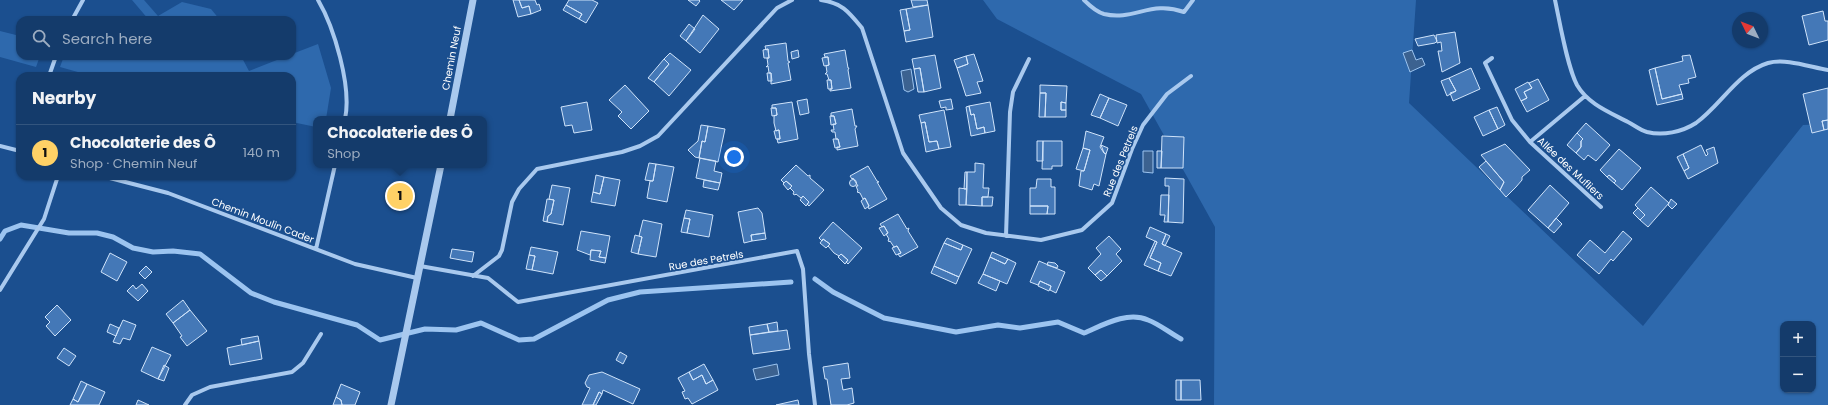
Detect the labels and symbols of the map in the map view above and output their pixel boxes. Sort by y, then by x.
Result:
north arrow [1732,12,1768,48]
street label: Chemin Neuf [438,25,465,91]
street label: Rue des Petrels [1099,123,1142,199]
street label: Allée des Mufliers [1534,134,1607,203]
your location [724,147,744,167]
pin: 1 [387,181,413,211]
street label: Chemin Moulin Cader [209,194,317,247]
street label: Rue des Petrels [668,247,745,274]

